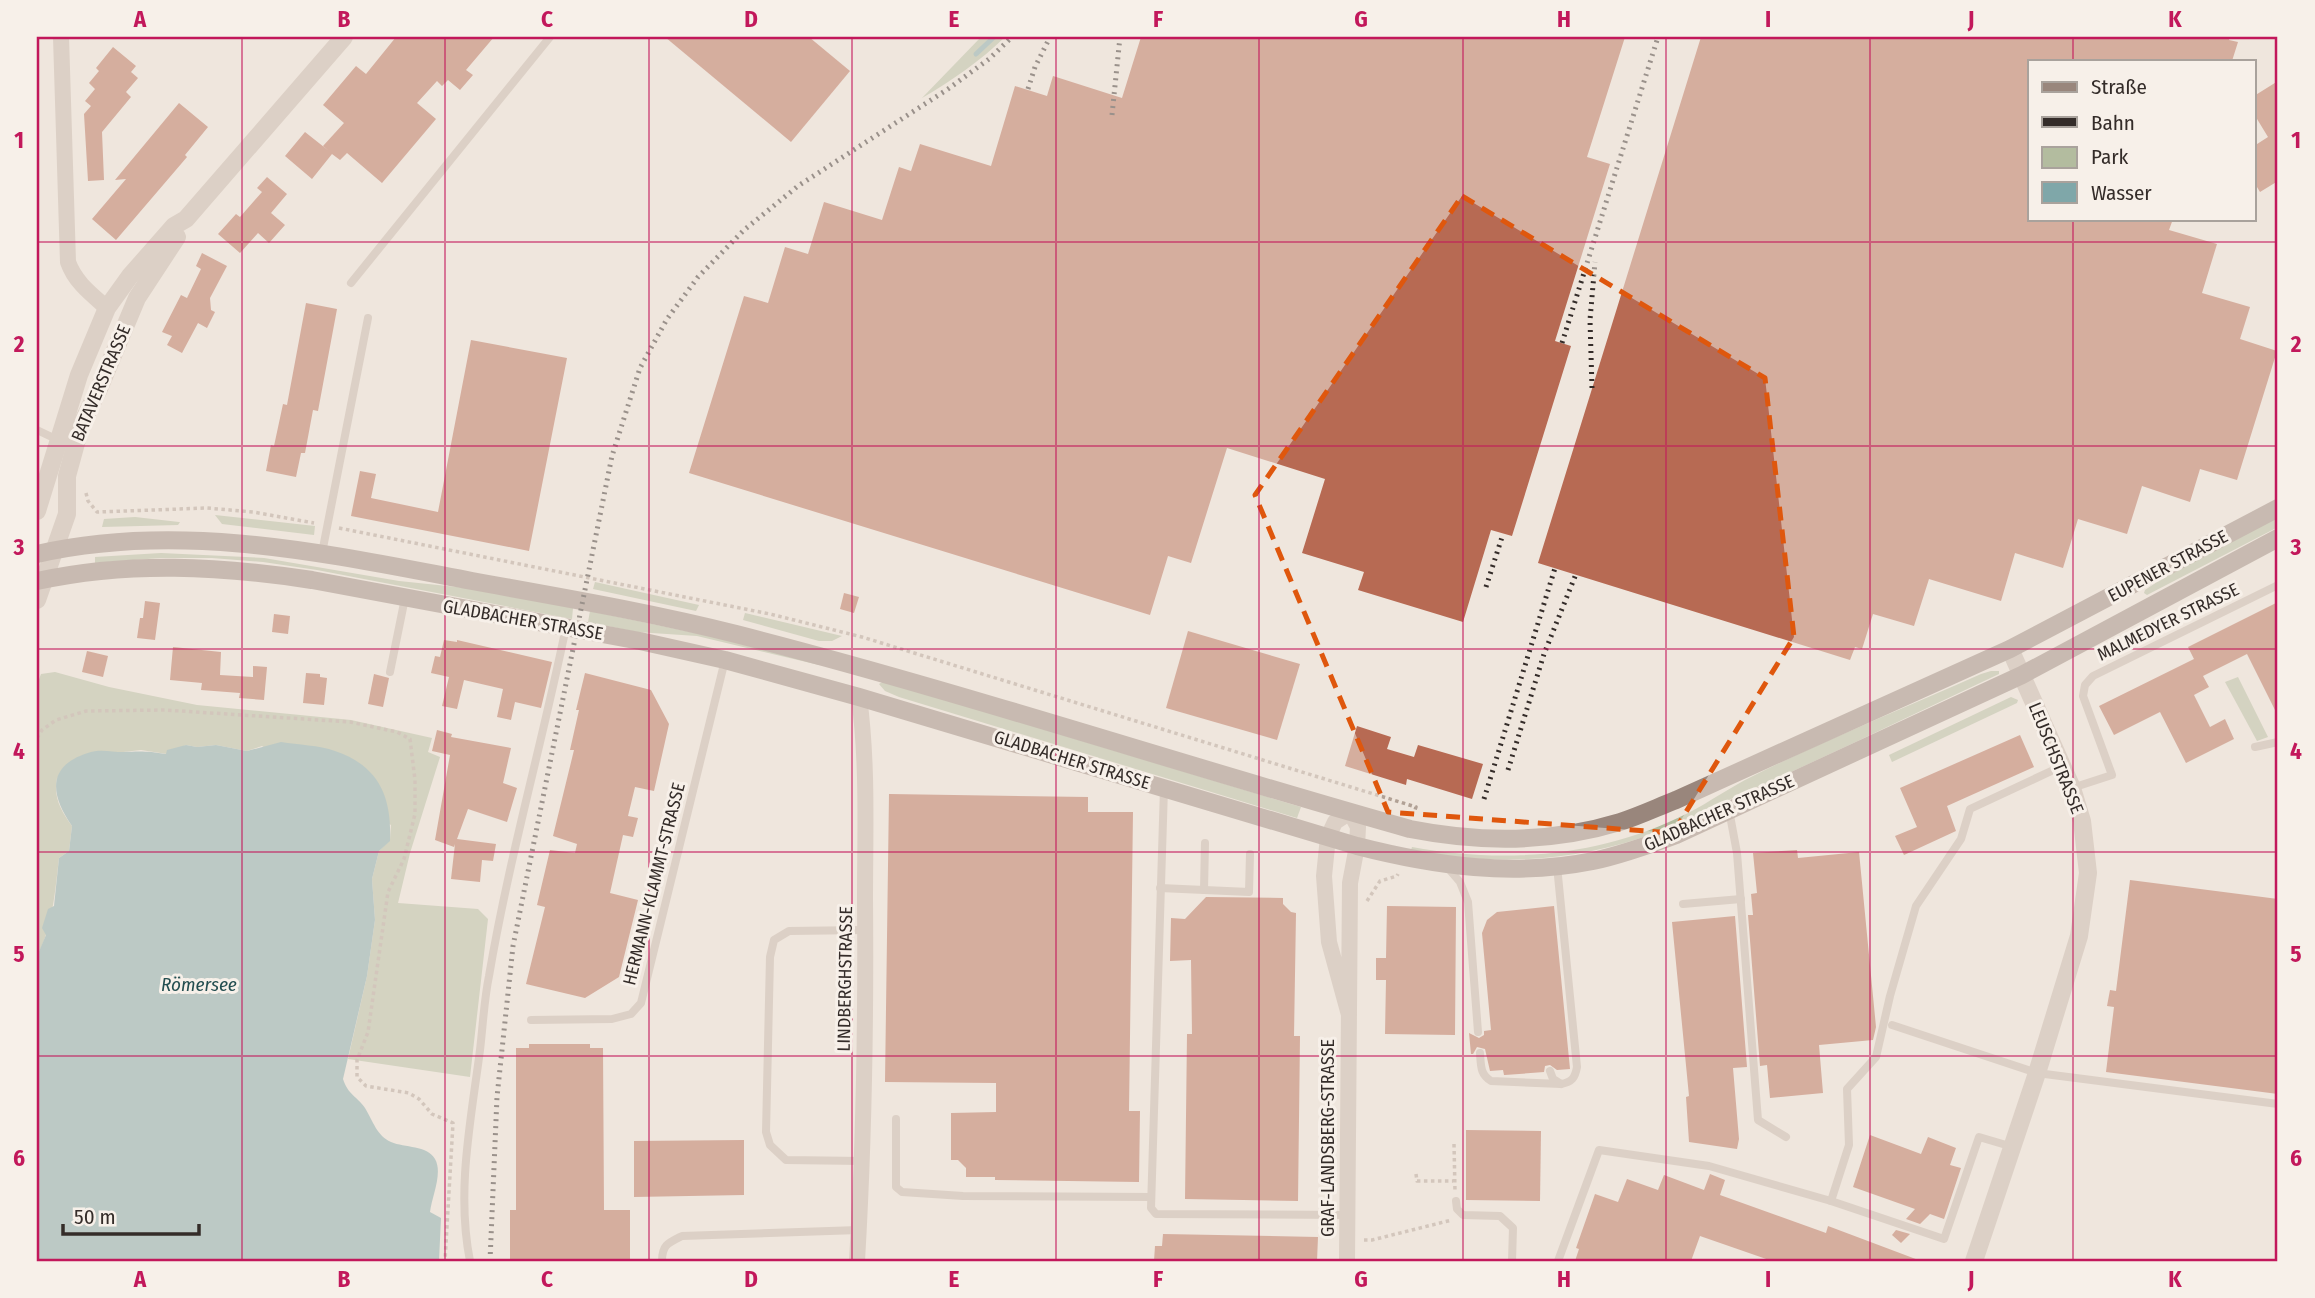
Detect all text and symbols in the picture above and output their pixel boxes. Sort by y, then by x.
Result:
text: A [133,5,147,33]
text: B [338,5,351,33]
text: C [541,5,553,33]
text: D [744,5,758,33]
text: E [949,5,960,33]
text: F [1153,5,1163,33]
text: G [1354,5,1368,33]
text: H [1557,5,1571,33]
text: I [1765,5,1771,33]
text: J [1967,5,1974,33]
text: K [2168,5,2182,33]
legend [2028,60,2256,220]
text: Straße [2091,74,2147,100]
text: Bahn [2091,110,2135,136]
text: 1 [14,126,24,154]
text: 1 [2291,126,2301,154]
text: Park [2091,144,2129,170]
text: Wasser [2091,180,2152,206]
street label: BATAVERSTRASSE [67,321,135,445]
text: 2 [13,330,25,358]
text: 2 [2290,330,2302,358]
street label: EUPENER STRASSE [2104,525,2232,607]
text: 3 [13,533,25,561]
text: 3 [2290,533,2302,561]
street label: MALMEDYER STRASSE [2094,578,2242,666]
street label: GLADBACHER STRASSE [441,595,605,645]
street label: LEUSCHSTRASSE [2024,699,2088,817]
street label: GLADBACHER STRASSE [991,726,1153,794]
text: 4 [13,737,25,765]
text: 4 [2290,737,2302,765]
street label: GLADBACHER STRASSE [1641,770,1797,856]
street label: HERMANN-KLAMMT-STRASSE [618,781,690,987]
street label: LINDBERGHSTRASSE [833,906,857,1052]
text: 5 [13,940,25,968]
text: 5 [2290,940,2302,968]
water label: Römersee [161,973,237,996]
street label: GRAF-LANDSBERG-STRASSE [1317,1039,1339,1237]
text: 6 [13,1144,25,1172]
text: 6 [2290,1144,2302,1172]
scale bar [63,1193,200,1237]
text: 50 m [74,1204,116,1230]
text: A [133,1265,147,1293]
text: B [338,1265,351,1293]
text: C [541,1265,553,1293]
text: D [744,1265,758,1293]
text: E [949,1265,960,1293]
text: F [1153,1265,1163,1293]
text: G [1354,1265,1368,1293]
text: H [1557,1265,1571,1293]
text: I [1765,1265,1771,1293]
text: J [1967,1265,1974,1293]
text: K [2168,1265,2182,1293]

